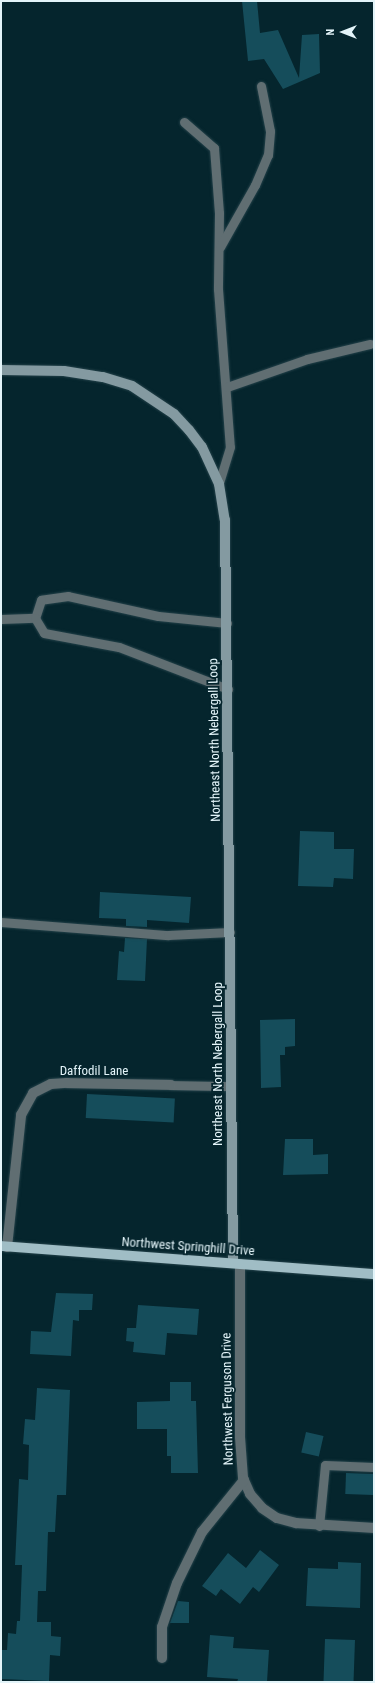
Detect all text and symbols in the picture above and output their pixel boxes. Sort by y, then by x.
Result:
north arrow [323,12,363,52]
text: N [324,29,337,35]
street label: Northeast North Nebergall Loop [206,658,224,822]
street label: Northeast North Nebergall Loop [210,982,226,1146]
street label: Daffodil Lane [60,1063,128,1079]
street label: Northwest Springhill Drive [121,1235,255,1259]
street label: Northwest Ferguson Drive [219,1333,237,1465]

